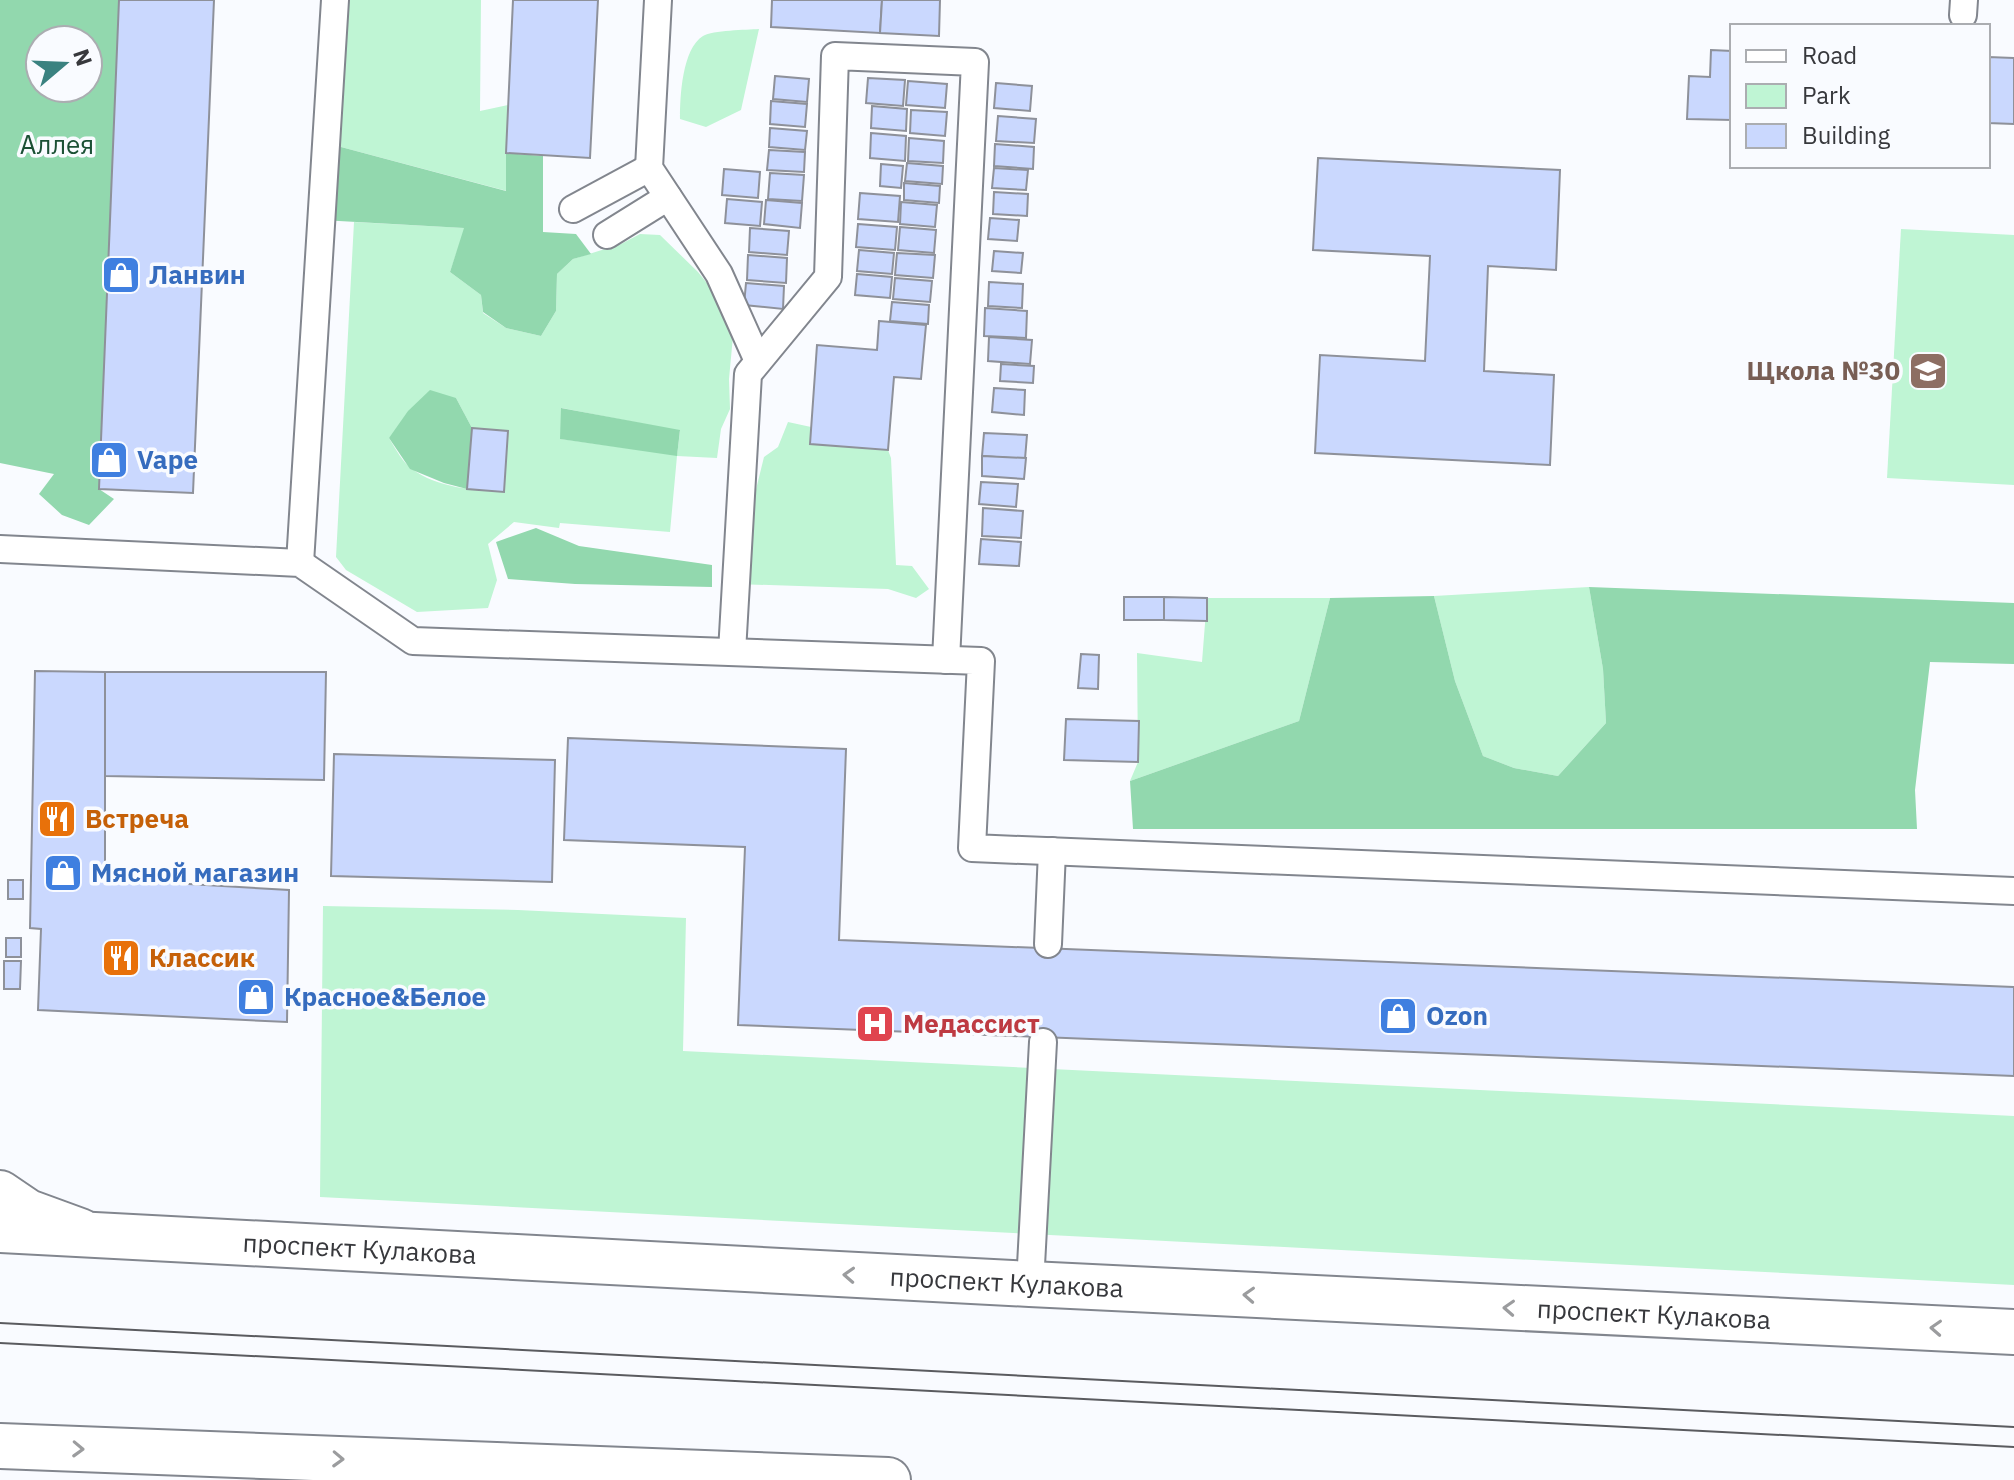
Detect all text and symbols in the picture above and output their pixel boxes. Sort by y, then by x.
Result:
north arrow [24,24,104,104]
legend [1730,24,1990,168]
text: Road [1802,39,1857,71]
text: N [67,45,100,70]
text: Park [1802,79,1851,111]
text: Building [1802,119,1890,151]
park label: Аллея [20,127,94,161]
shop icon: Ланвин [100,254,142,296]
place label: Ланвин [149,257,246,291]
school or university icon: Щкола №30 [1907,350,1949,392]
place label: Щкола №30 [1746,353,1900,387]
shop icon: Vape [88,439,130,481]
place label: Vape [137,442,198,476]
restaurant icon: Встреча [36,798,78,840]
place label: Встреча [85,801,189,835]
shop icon: Мясной магазин [42,852,84,894]
place label: Мясной магазин [91,855,299,889]
restaurant icon: Классик [100,937,142,979]
place label: Классик [149,940,255,974]
shop icon: Красное&Белое [235,976,277,1018]
place label: Красное&Белое [284,979,486,1013]
shop icon: Ozon [1377,995,1419,1037]
place label: Ozon [1426,998,1488,1032]
hospital icon: Медассист [854,1003,896,1045]
place label: Медассист [903,1006,1040,1040]
street label: проспект Кулакова [242,1225,477,1271]
street label: проспект Кулакова [889,1259,1124,1305]
one-way arrow [842,1266,855,1283]
one-way arrow [1242,1287,1255,1304]
street label: проспект Кулакова [1536,1291,1772,1336]
one-way arrow [1502,1299,1515,1316]
one-way arrow [1929,1320,1942,1337]
one-way arrow [72,1440,85,1457]
one-way arrow [332,1450,345,1467]

